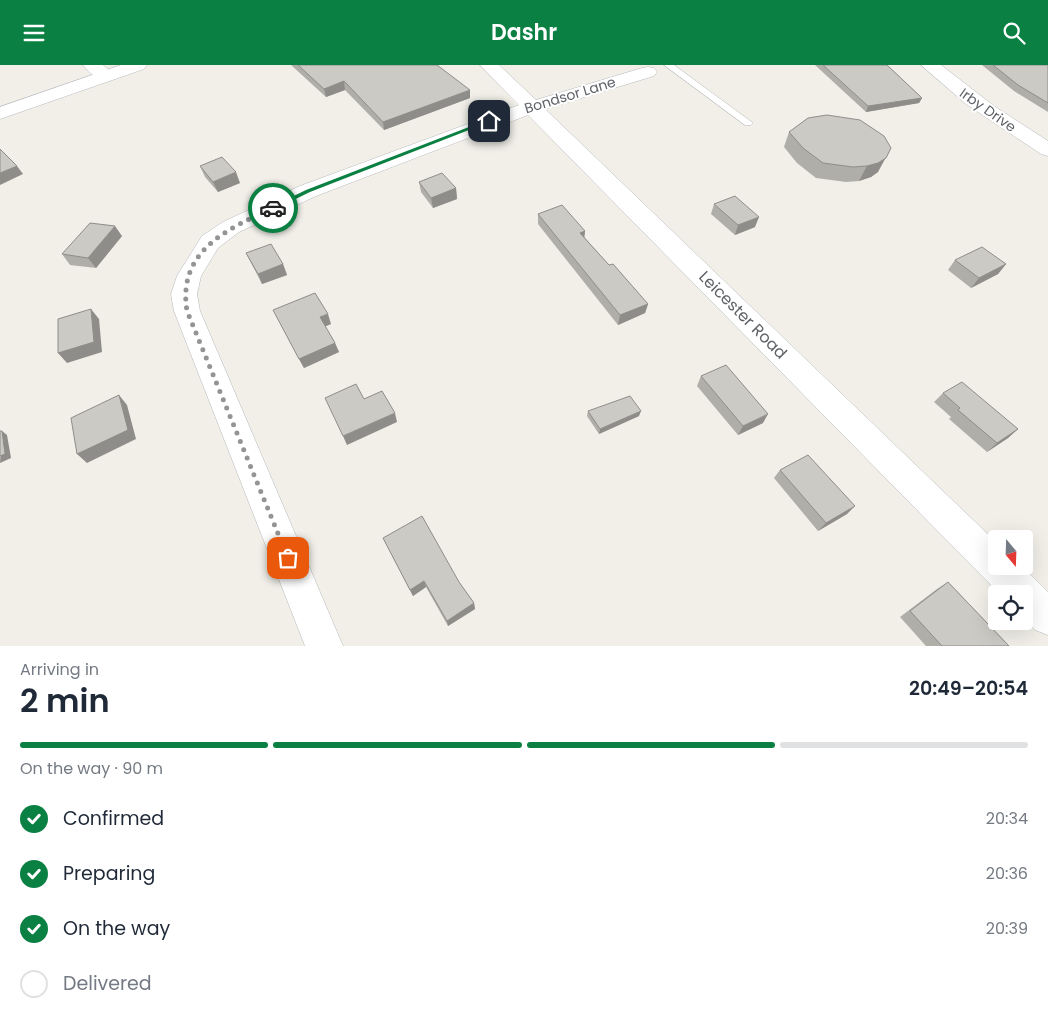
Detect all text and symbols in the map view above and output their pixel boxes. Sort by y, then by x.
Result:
text: Dashr [491,17,557,48]
icon: menu [20,19,48,47]
icon: search [1000,19,1028,47]
street label: Bondsor Lane [522,72,618,118]
street label: Irby Drive [956,83,1021,137]
pin [468,100,510,142]
icon: home [475,107,503,135]
courier [248,183,298,233]
icon: car [259,194,287,222]
street label: Leicester Road [694,266,792,364]
north arrow [988,530,1032,575]
map controls [988,530,1033,630]
pin [267,537,309,579]
icon: bag [274,544,302,572]
button: locate [988,585,1033,630]
text: Arriving in [20,658,99,681]
text: 20:49–20:54 [909,675,1028,702]
text: 2 min [20,678,110,723]
text: On the way · 90 m [20,757,163,780]
icon: check [20,805,48,833]
text: Confirmed [63,805,164,832]
text: 20:34 [986,807,1028,830]
icon: check [20,860,48,888]
text: Preparing [63,860,155,887]
text: 20:36 [986,862,1028,885]
icon: check [20,915,48,943]
text: On the way [63,915,170,942]
text: 20:39 [986,917,1028,940]
text: Delivered [63,970,152,997]

